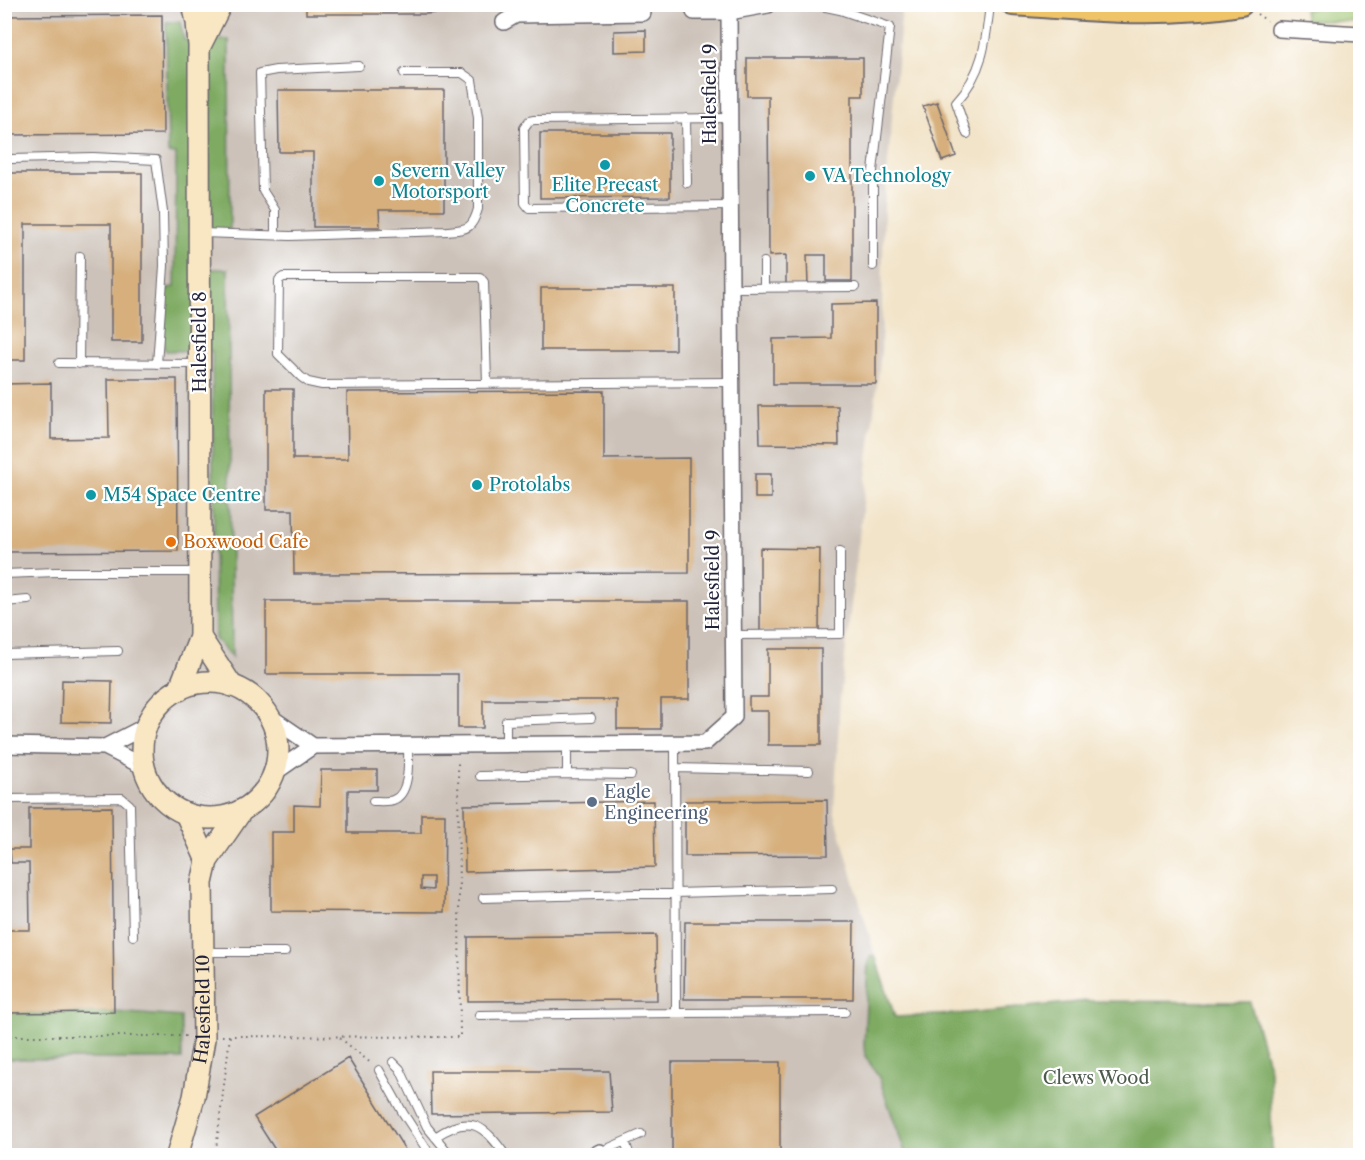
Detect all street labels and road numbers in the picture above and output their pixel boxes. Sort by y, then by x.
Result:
street label: Halesfield 9 [699,43,721,145]
street label: Halesfield 8 [189,291,211,393]
street label: Halesfield 9 [702,529,724,631]
street label: Halesfield 10 [189,954,215,1066]

